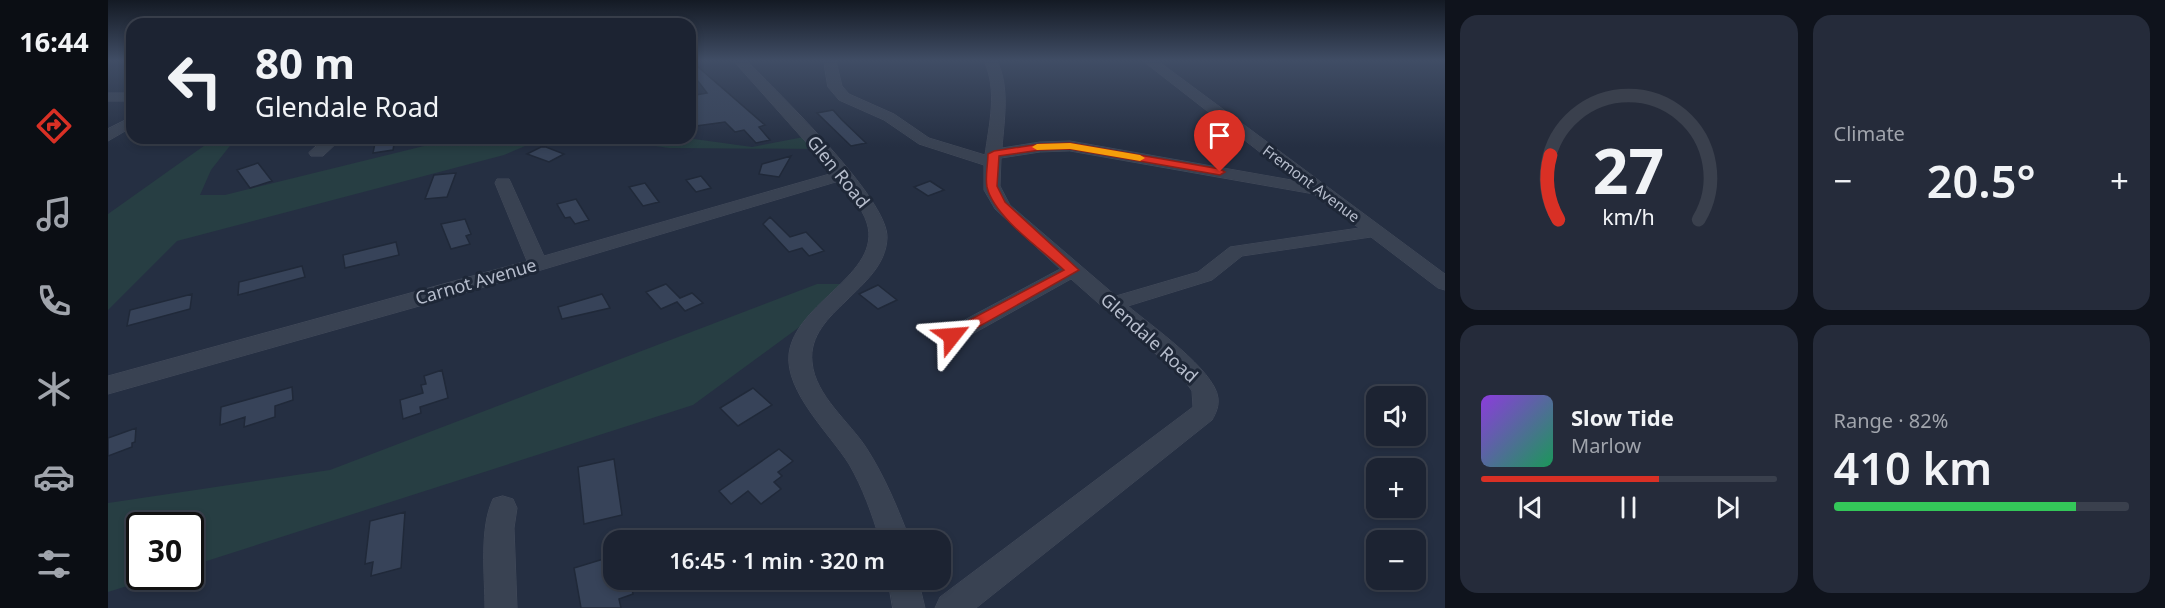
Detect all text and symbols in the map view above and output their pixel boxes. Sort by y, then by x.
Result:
text: 16:44 [19,23,89,60]
text: 80 m [255,34,355,91]
icon: left [156,42,234,120]
text: Glendale Road [255,88,439,125]
icon: directions [33,105,75,147]
pin [1194,110,1245,172]
icon: arrive [1203,119,1236,152]
text: Climate [1834,120,1905,147]
text: 27 [1593,127,1664,212]
street label: Glen Road [802,130,875,213]
street label: Fremont Avenue [1259,140,1364,226]
text: 20.5° [1927,150,2036,211]
text: − [1834,158,1852,203]
text: + [2110,158,2129,203]
icon: music [33,193,75,235]
text: km/h [1602,202,1655,231]
street label: Carnot Avenue [412,252,539,310]
icon: phone [33,280,75,322]
street label: Glendale Road [1096,287,1203,387]
position arrow [920,304,984,368]
icon: climate [33,368,75,410]
map controls [1366,386,1426,590]
button: sound [1366,386,1426,446]
text: Slow Tide [1571,402,1674,432]
text: Range · 82% [1834,407,1948,434]
text: Marlow [1571,432,1641,459]
text: 410 km [1834,437,1992,498]
icon: car [33,456,75,498]
button: + [1366,458,1426,518]
icon: previous [1514,491,1547,524]
icon: pause [1612,491,1645,524]
icon: next [1711,491,1744,524]
speed limit sign: 30 [126,512,204,590]
button: − [1366,530,1426,590]
icon: filters [33,543,75,585]
text: 16:45 · 1 min · 320 m [669,545,885,575]

